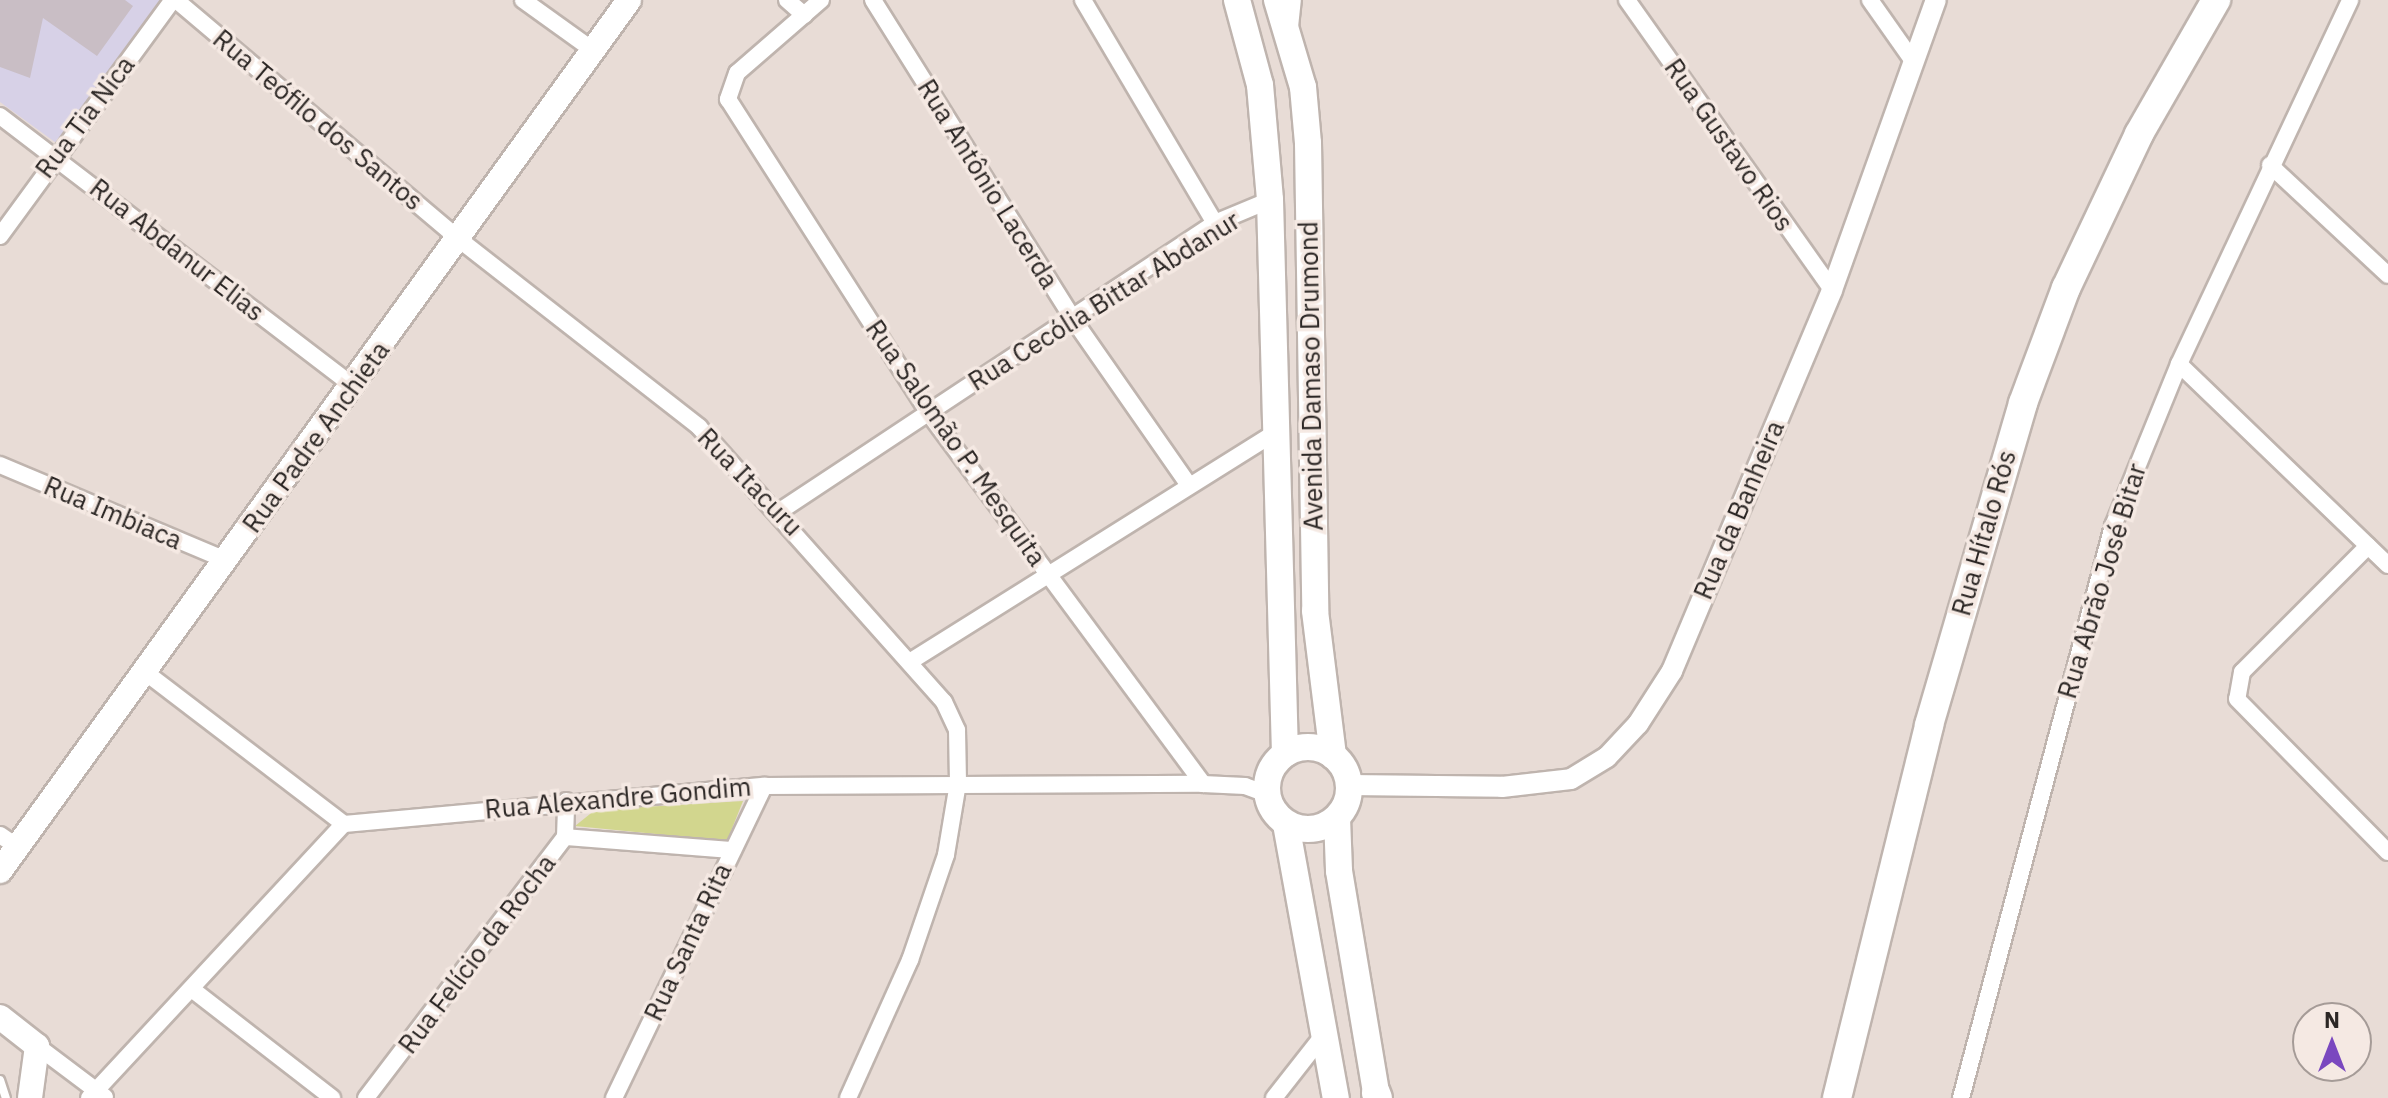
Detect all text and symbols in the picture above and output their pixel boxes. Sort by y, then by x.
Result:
street label: Rua Teófilo dos Santos [207,23,429,217]
street label: Rua Tia Nica [29,50,141,184]
street label: Rua Gustavo Rios [1658,53,1800,237]
street label: Rua Antônio Lacerda [911,74,1065,294]
street label: Rua Abdanur Elias [84,172,270,328]
street label: Rua Cecólia Bittar Abdanur [963,205,1245,397]
street label: Avenida Damaso Drumond [1293,221,1329,531]
street label: Rua Salomão P. Mesquita [859,314,1053,572]
street label: Rua Padre Anchieta [236,335,396,539]
street label: Rua da Banheira [1687,416,1791,604]
street label: Rua Itacuru [691,422,809,542]
street label: Rua Hítalo Rós [1945,447,2023,619]
street label: Rua Abrão José Bitar [2051,460,2153,702]
street label: Rua Imbiaca [39,470,187,556]
street label: Rua Alexandre Gondim [483,771,753,825]
street label: Rua Felício da Rocha [392,848,562,1060]
street label: Rua Santa Rita [638,858,738,1026]
north arrow [2292,1002,2372,1082]
text: N [2324,1005,2340,1034]

